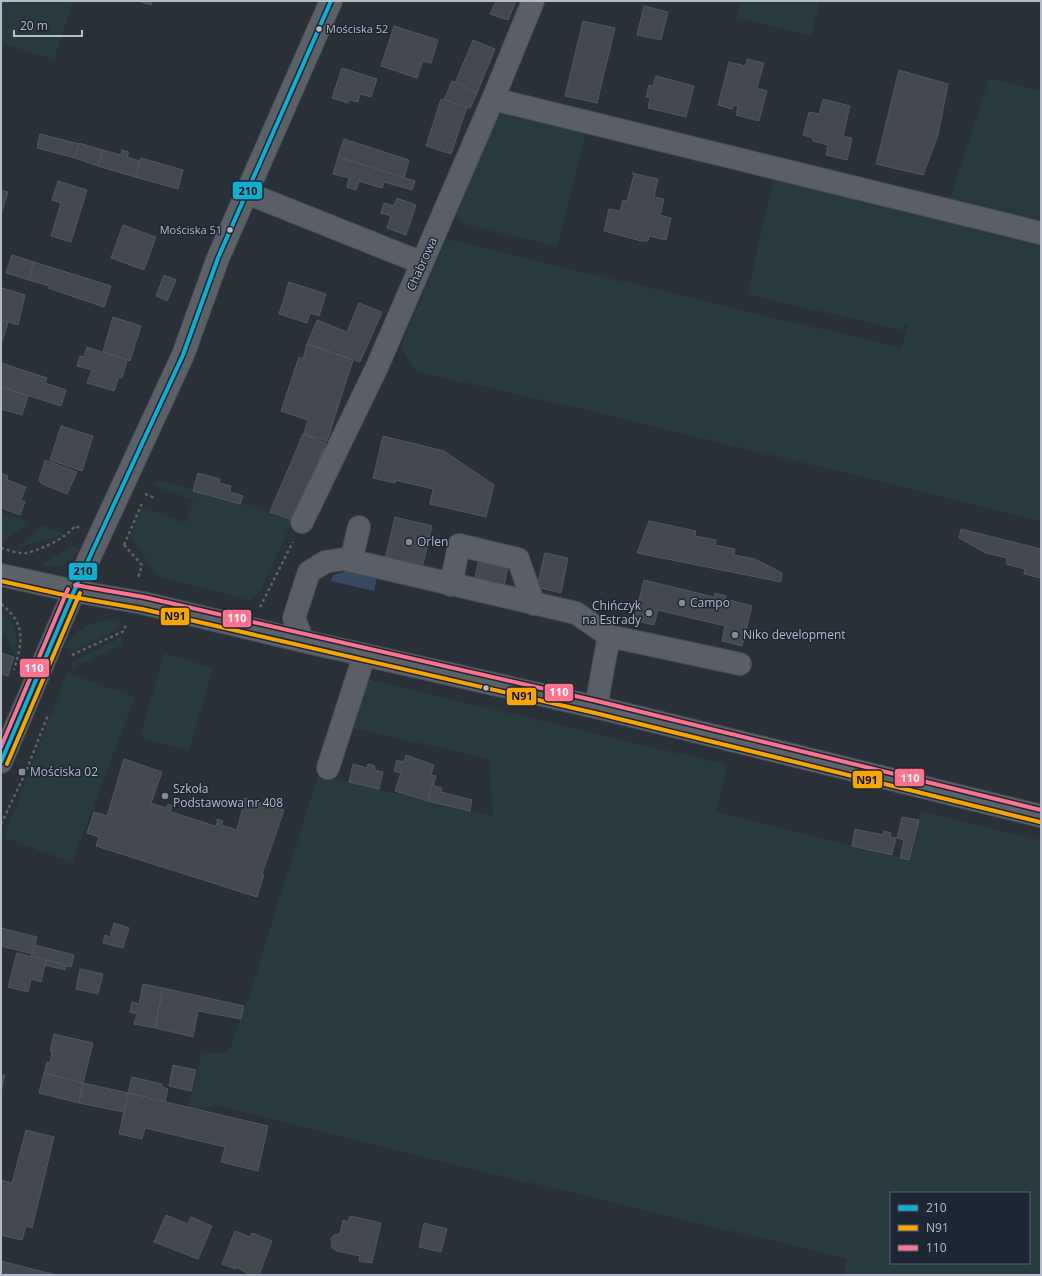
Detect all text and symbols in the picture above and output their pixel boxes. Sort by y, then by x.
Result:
scale bar [14,12,82,38]
text: 20 m [20,17,48,34]
place label: Mościska 52 [326,21,388,36]
marker: Mościska 52 [314,24,324,34]
line badge: 210 [232,181,263,200]
text: 210 [239,183,257,198]
place label: Mościska 51 [160,222,222,237]
marker: Mościska 51 [225,225,235,235]
street label: Chabrowa [402,234,441,293]
place label: Orlen [417,533,448,550]
marker: Orlen [404,537,414,547]
line badge: 210 [68,562,98,581]
text: 210 [74,563,92,578]
place label: Campo [690,594,730,611]
place label: Chińczyk na Estrady [582,597,642,628]
marker: Campo [677,598,687,608]
line badge: N91 [160,607,190,626]
text: N91 [164,608,186,623]
marker: Chińczyk na Estrady [644,608,654,618]
line badge: 110 [222,609,252,628]
text: 110 [228,610,246,625]
place label: Niko development [743,626,846,643]
marker: Niko development [730,630,740,640]
line badge: 110 [19,658,50,678]
text: 110 [25,660,43,675]
unlabelled marker [481,683,491,693]
line badge: 110 [544,683,574,702]
text: 110 [550,684,568,699]
line badge: N91 [506,687,537,706]
text: N91 [511,688,533,703]
place label: Mościska 02 [30,763,98,780]
marker: Mościska 02 [17,767,27,777]
line badge: 110 [894,768,925,787]
line badge: N91 [852,770,883,789]
text: 110 [901,770,919,785]
text: N91 [856,772,878,787]
place label: Szkoła Podstawowa nr 408 [173,780,283,811]
marker: Szkoła Podstawowa nr 408 [160,791,170,801]
legend [890,1192,1030,1264]
text: 210 [926,1199,947,1216]
text: N91 [926,1219,949,1236]
text: 110 [926,1239,947,1256]

